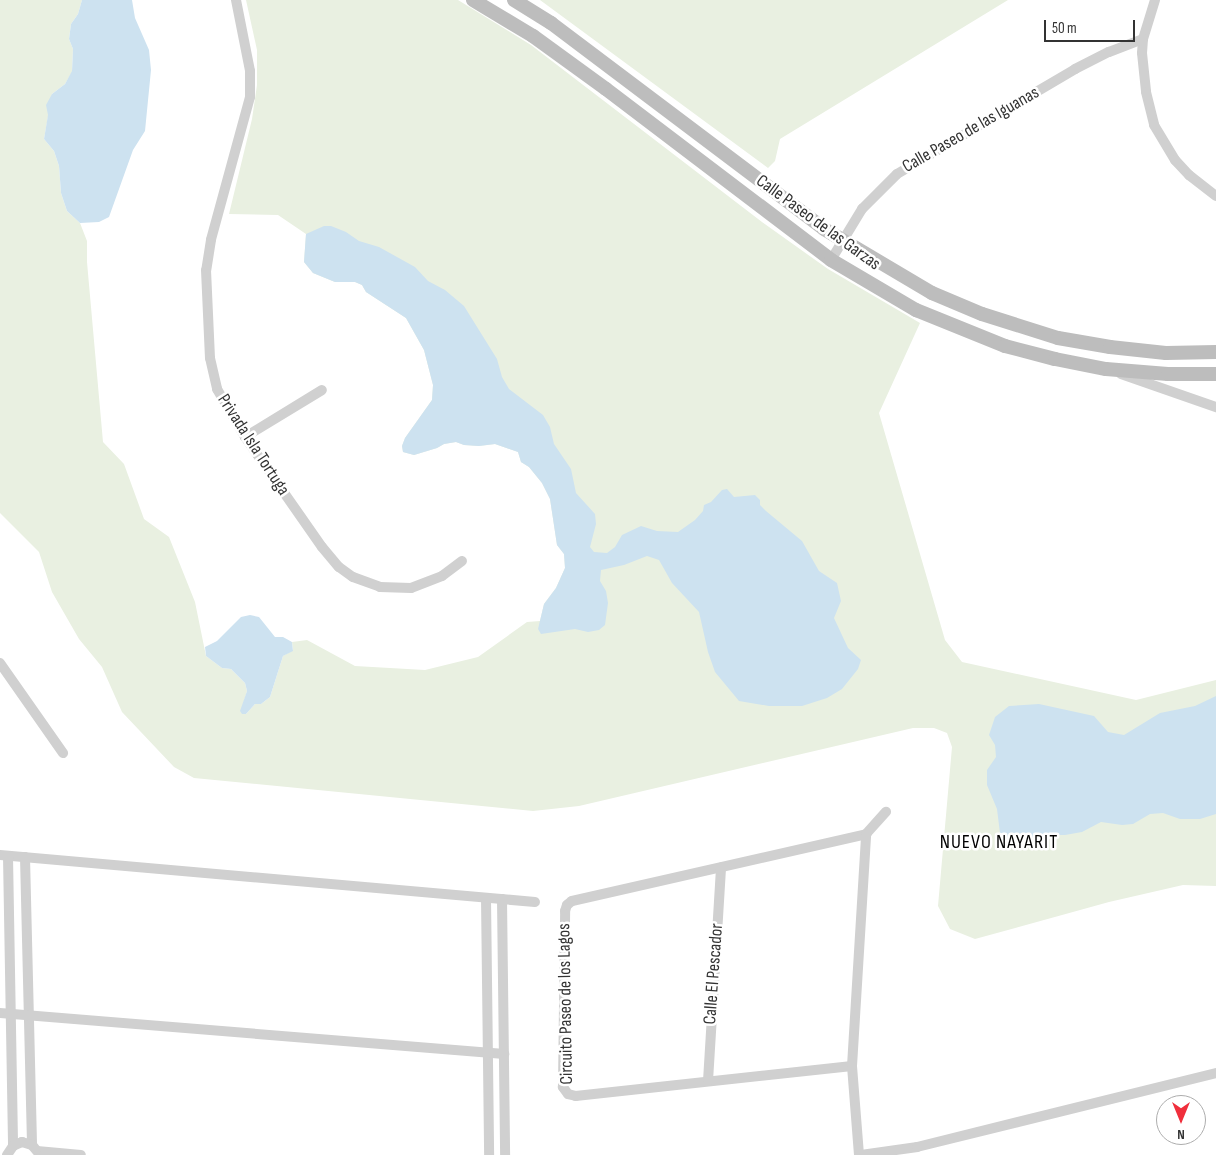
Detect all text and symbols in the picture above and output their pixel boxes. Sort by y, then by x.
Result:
scale bar [1046,10,1137,42]
text: 50 m [1052,19,1077,38]
street label: Calle Paseo de las Iguanas [899,82,1043,178]
street label: Calle Paseo de las Garzas [752,171,884,275]
street label: Privada Isla Tortuga [212,390,294,500]
district label: NUEVO NAYARIT [938,830,1060,854]
street label: Circuito Paseo de los Lagos [554,923,578,1085]
street label: Calle El Pescador [700,923,728,1025]
north arrow [1156,1095,1206,1145]
text: N [1177,1126,1185,1143]

